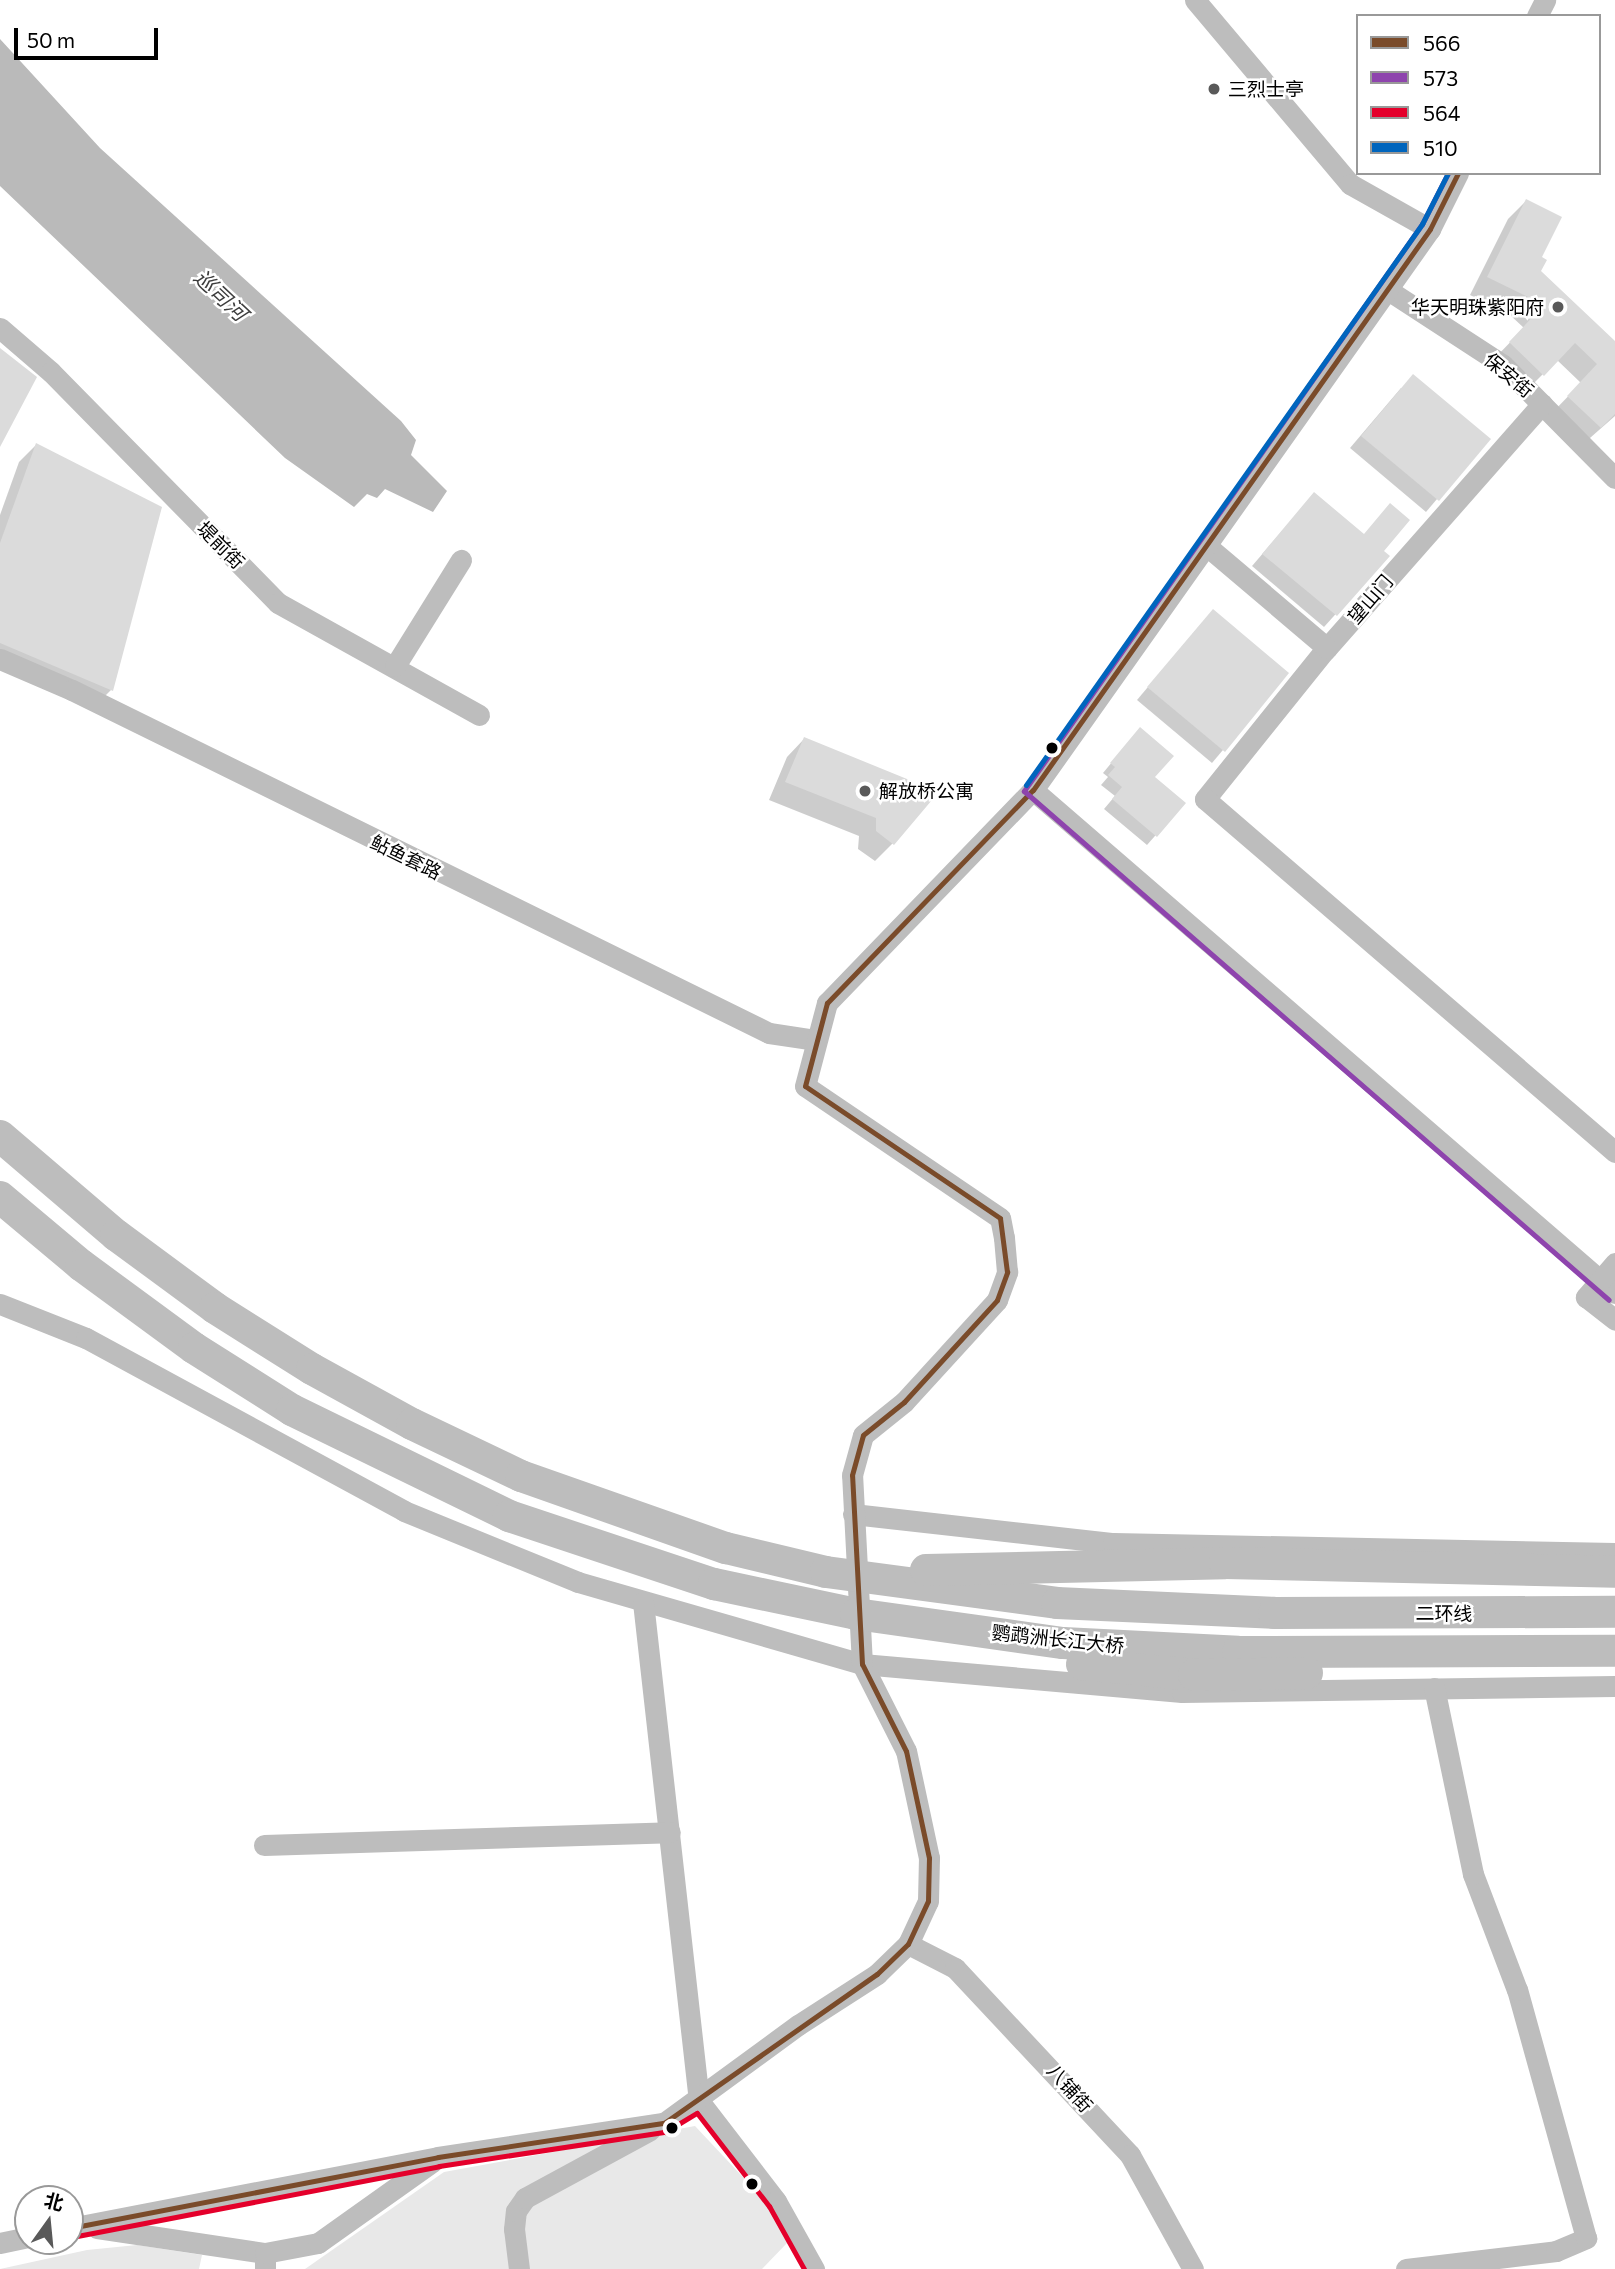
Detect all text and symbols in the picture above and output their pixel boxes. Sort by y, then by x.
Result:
scale bar [18,14,161,58]
legend [1356,14,1601,175]
text: 50 m [27,27,75,52]
text: 566 [1423,30,1461,55]
text: 573 [1423,65,1458,90]
place label: 三烈士亭 [1228,78,1304,100]
marker: 三烈士亭 [1206,81,1222,97]
text: 564 [1423,100,1460,125]
text: 510 [1423,135,1458,160]
water label: 巡司河 [189,264,253,326]
place label: 华天明珠紫阳府 [1411,296,1544,318]
marker: 华天明珠紫阳府 [1550,299,1566,315]
street label: 保安街 [1480,348,1538,402]
street label: 堤前街 [193,517,249,573]
street label: 望山门 [1343,570,1397,628]
unlabelled marker [1045,741,1059,755]
place label: 解放桥公寓 [879,780,974,802]
marker: 解放桥公寓 [857,783,873,799]
street label: 鲇鱼套路 [367,830,445,884]
street label: 二环线 [1416,1602,1472,1624]
street label: 鹦鹉洲长江大桥 [991,1621,1125,1657]
street label: 八铺街 [1042,2059,1098,2117]
unlabelled marker [665,2121,679,2135]
unlabelled marker [745,2177,759,2191]
north arrow [14,2185,84,2255]
text: 北 [42,2188,66,2215]

